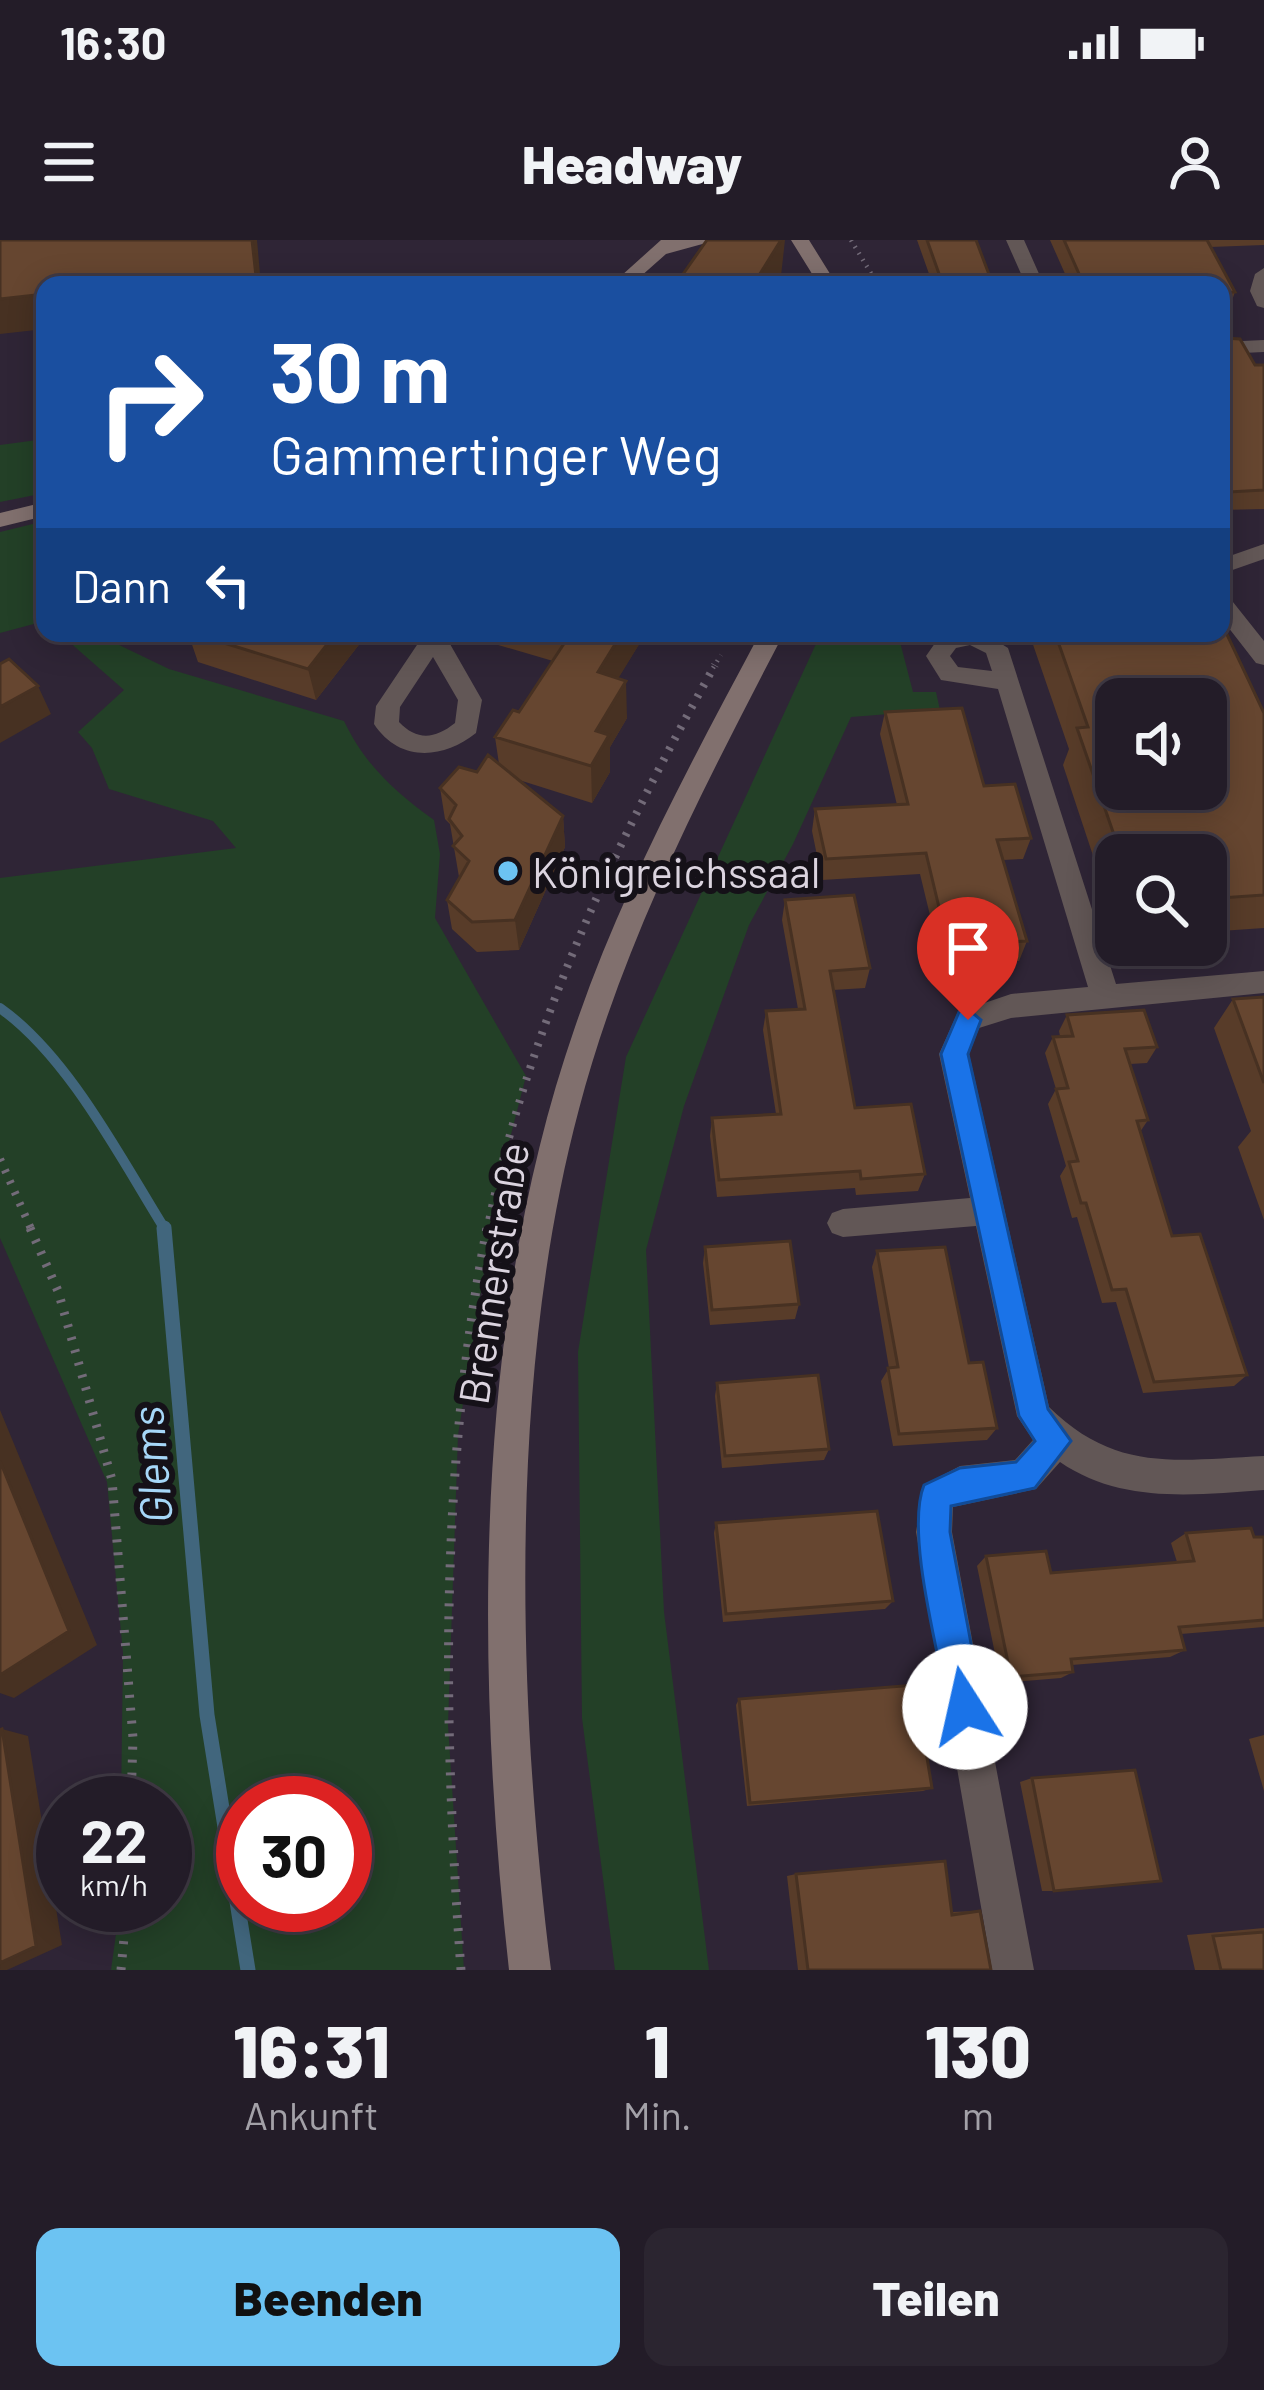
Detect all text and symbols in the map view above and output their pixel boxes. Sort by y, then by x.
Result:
text: 16:30 [60,15,166,69]
icon: menu [36,129,102,195]
icon: person [1162,129,1228,195]
text: Headway [522,130,742,195]
text: 30 m [270,319,450,420]
icon: right [72,324,228,480]
text: Gammertinger Weg [270,421,722,486]
icon: left [195,552,261,618]
text: Dann [72,558,171,612]
map controls [1095,678,1227,966]
button: sound [1095,678,1227,810]
button: search [1095,834,1227,966]
place label: Königreichssaal [532,846,820,897]
marker: Königreichssaal [495,858,521,884]
pin [917,897,1019,1020]
icon: arrive [935,915,1001,981]
street label: Brennerstraße [447,1139,537,1407]
water label: Glems [118,1404,182,1526]
position arrow [902,1644,1028,1770]
speed limit sign: 30 [216,1776,372,1932]
text: 22 [80,1803,148,1875]
text: km/h [80,1866,148,1902]
text: 16:31 [233,2006,390,2092]
text: 1 [644,2006,670,2092]
text: 130 [925,2006,1031,2092]
text: Ankunft [244,2091,379,2138]
text: Min. [623,2091,692,2138]
text: m [962,2091,994,2138]
button: Beenden [36,2228,620,2366]
button: Teilen [644,2228,1228,2366]

